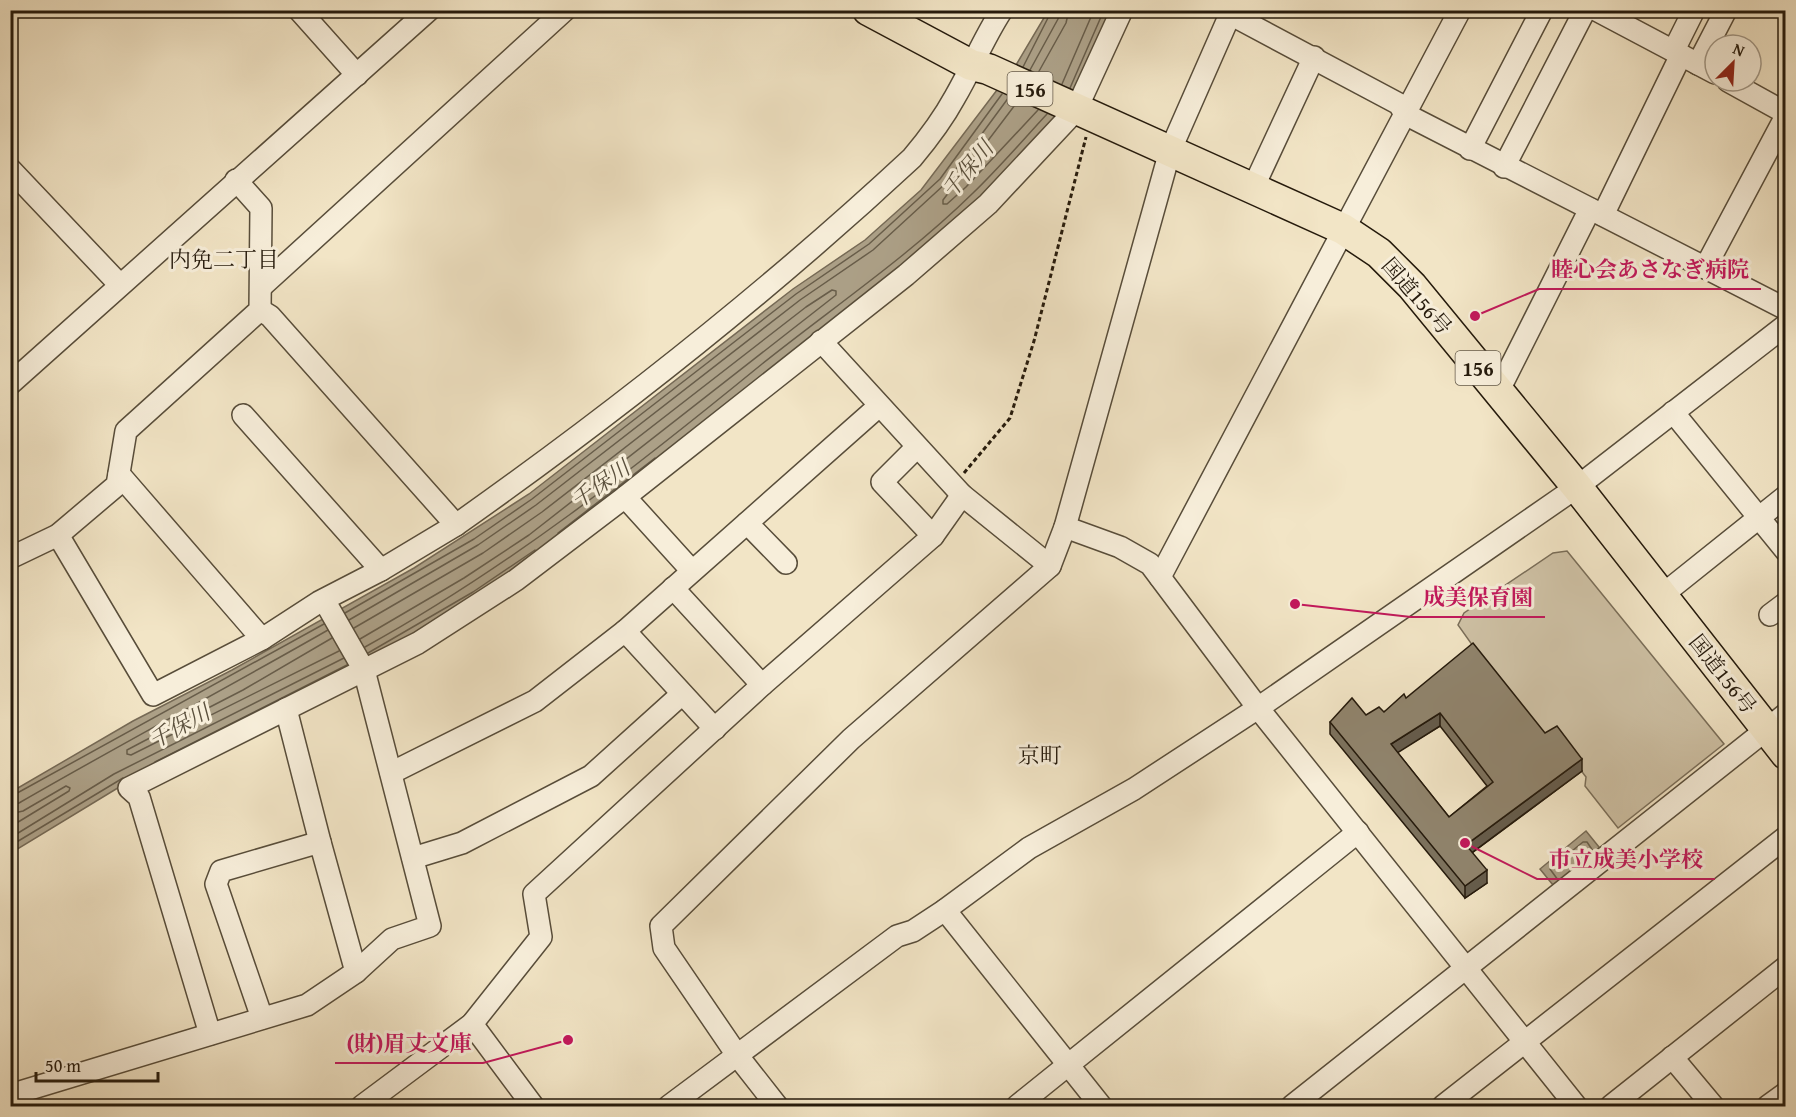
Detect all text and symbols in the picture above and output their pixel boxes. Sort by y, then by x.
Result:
north arrow [1703,33,1763,93]
text: N [1729,36,1749,63]
road number: 156 [1008,72,1052,106]
water label: 千保川 [934,132,1002,205]
district label: 内免二丁目 [169,243,279,275]
callout: 睦心会あさなぎ病院 [1539,249,1761,289]
street label: 国道156号 [1375,251,1459,341]
text: 睦心会あさなぎ病院 [1551,253,1749,285]
road number: 156 [1456,351,1500,385]
water label: 千保川 [564,451,638,516]
callout: 成美保育園 [1411,577,1545,617]
text: 成美保育園 [1423,581,1533,613]
street label: 国道156号 [1682,628,1764,720]
water label: 千保川 [142,695,217,756]
district label: 京町 [1018,739,1062,771]
callout: 市立成美小学校 [1537,839,1715,879]
text: 市立成美小学校 [1549,843,1703,875]
callout: (財)眉丈文庫 [335,1023,483,1063]
text: (財)眉丈文庫 [347,1027,471,1059]
scale bar [36,1045,158,1083]
text: 50 m [45,1052,81,1079]

